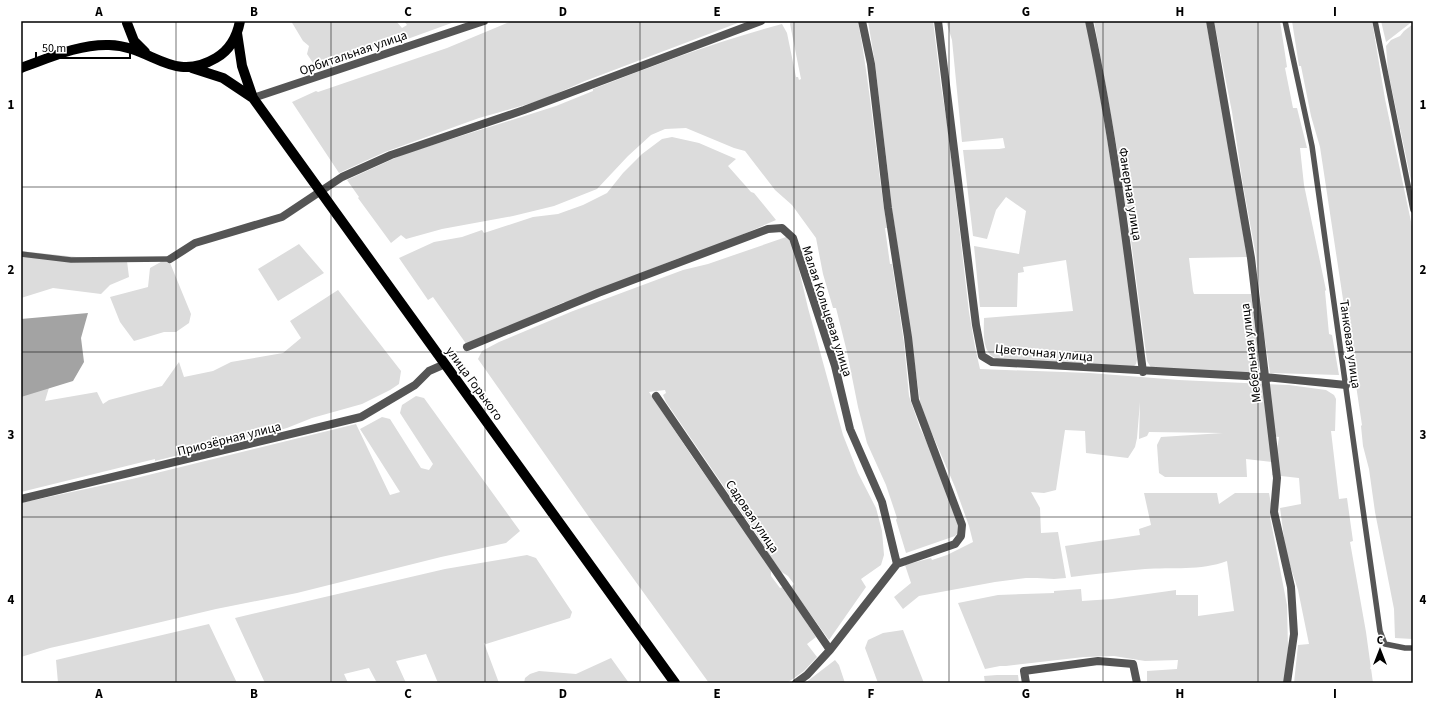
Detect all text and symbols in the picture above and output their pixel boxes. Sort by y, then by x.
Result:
text: A [94,3,103,21]
text: B [250,3,258,21]
text: C [404,3,412,21]
text: D [559,3,567,21]
text: E [713,3,721,21]
text: F [868,3,875,21]
text: G [1022,3,1030,21]
text: H [1176,3,1184,21]
text: I [1333,3,1337,21]
street label: Орбитальная улица [297,26,410,80]
scale bar [36,34,130,60]
text: 50 m [42,40,66,57]
text: 1 [8,96,15,114]
text: 1 [1420,96,1427,114]
street label: Фанерная улица [1114,146,1146,242]
street label: Малая Кольцевая улица [797,243,857,379]
text: 2 [8,261,15,279]
text: 2 [1420,261,1427,279]
street label: Танковая улица [1335,298,1365,390]
street label: Мебельная улица [1236,302,1266,404]
street label: Цветочная улица [994,340,1094,366]
street label: улица Горького [441,343,507,424]
street label: Приозёрная улица [175,417,283,461]
text: 3 [8,426,15,444]
text: 3 [1420,426,1427,444]
street label: Садовая улица [721,477,783,557]
text: 4 [8,591,15,609]
text: 4 [1420,591,1427,609]
north arrow [1360,630,1400,670]
text: С [1377,633,1384,648]
text: A [94,685,103,703]
text: B [250,685,258,703]
text: C [404,685,412,703]
text: D [559,685,567,703]
text: E [713,685,721,703]
text: F [868,685,875,703]
text: G [1022,685,1030,703]
text: H [1176,685,1184,703]
text: I [1333,685,1337,703]

